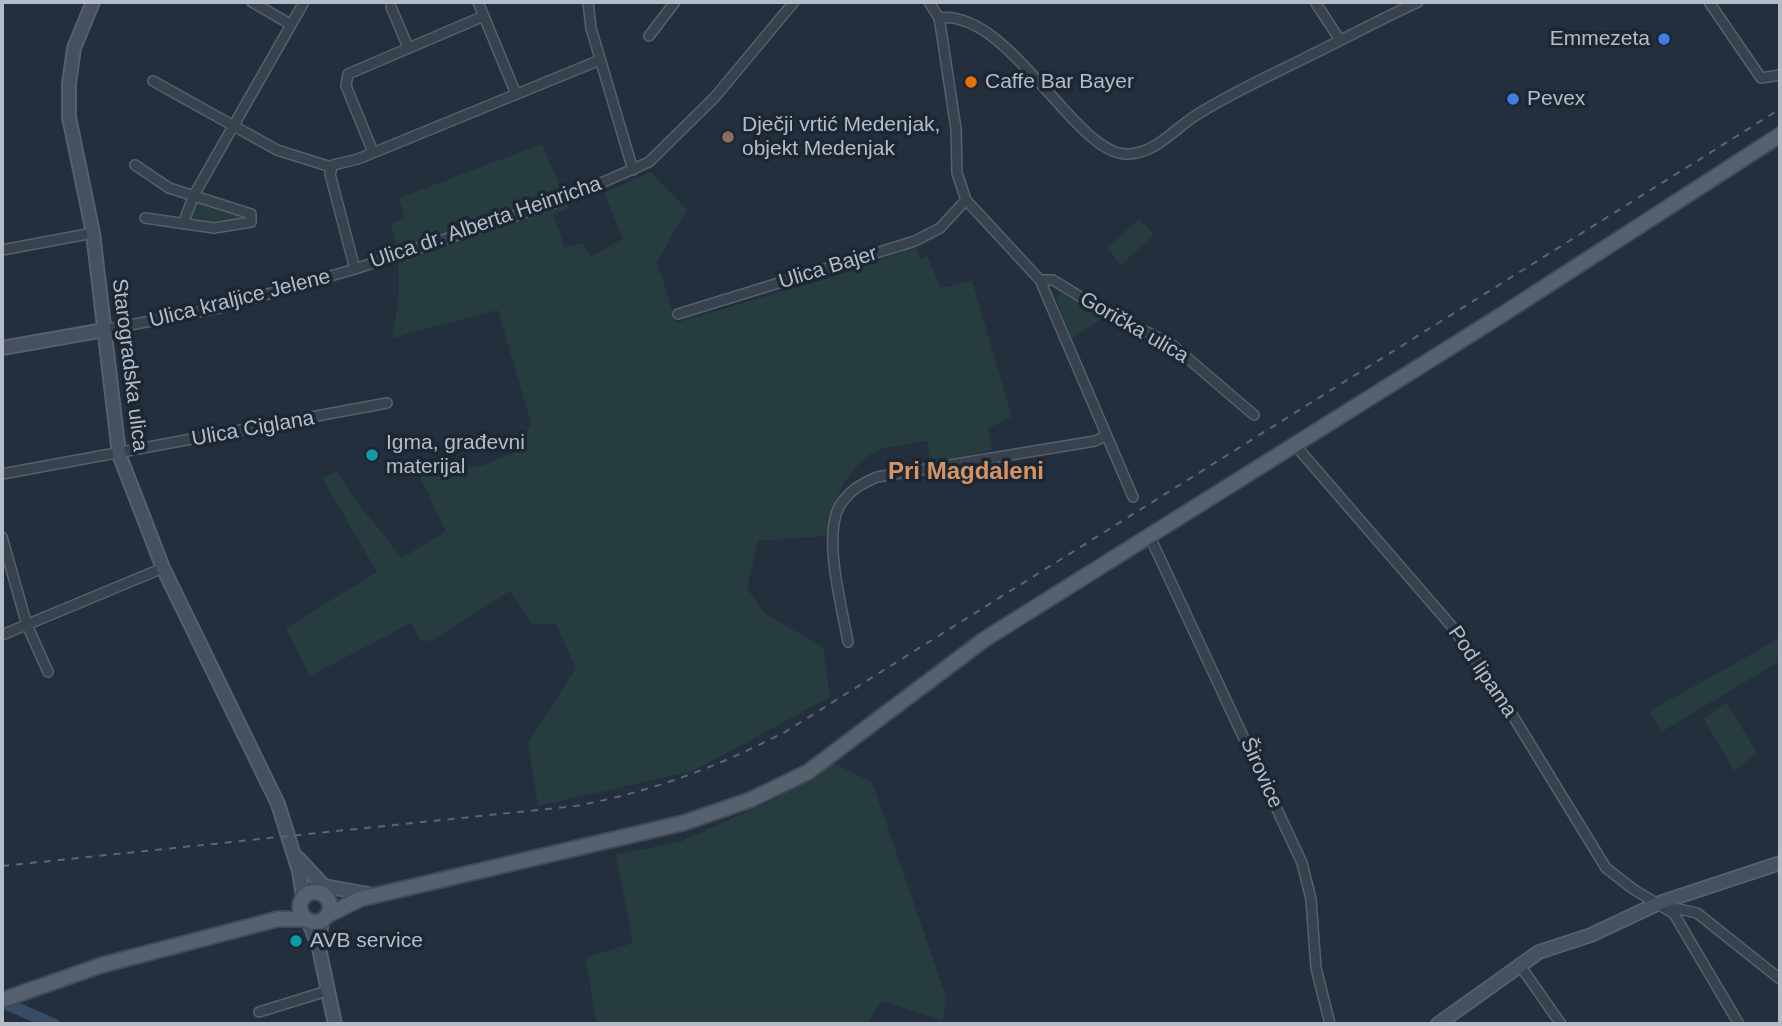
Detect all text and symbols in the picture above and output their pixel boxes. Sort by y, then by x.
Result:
place label: Emmezeta [1550,26,1650,52]
marker: Emmezeta [1656,31,1672,47]
place label: Caffe Bar Bayer [985,69,1134,95]
marker: Caffe Bar Bayer [963,74,979,90]
place label: Pevex [1527,86,1585,112]
marker: Pevex [1505,91,1521,107]
place label: Dječji vrtić Medenjak, objekt Medenjak [742,112,940,162]
marker: Dječji vrtić Medenjak, objekt Medenjak [720,129,736,145]
street label: Ulica dr. Alberta Heinricha [367,172,605,274]
street label: Ulica Bajer [776,241,880,295]
street label: Ulica kraljice Jelene [147,264,333,334]
street label: Starogradska ulica [106,277,152,453]
street label: Gorička ulica [1075,287,1193,369]
street label: Ulica Ciglana [190,406,316,452]
place label: Igma, građevni materijal [386,430,525,480]
marker: Igma, građevni materijal [364,447,380,463]
district label: Pri Magdaleni [888,458,1044,486]
street label: Pod lipama [1442,621,1522,723]
street label: Širovice [1234,734,1288,812]
place label: AVB service [310,928,423,954]
marker: AVB service [288,933,304,949]

